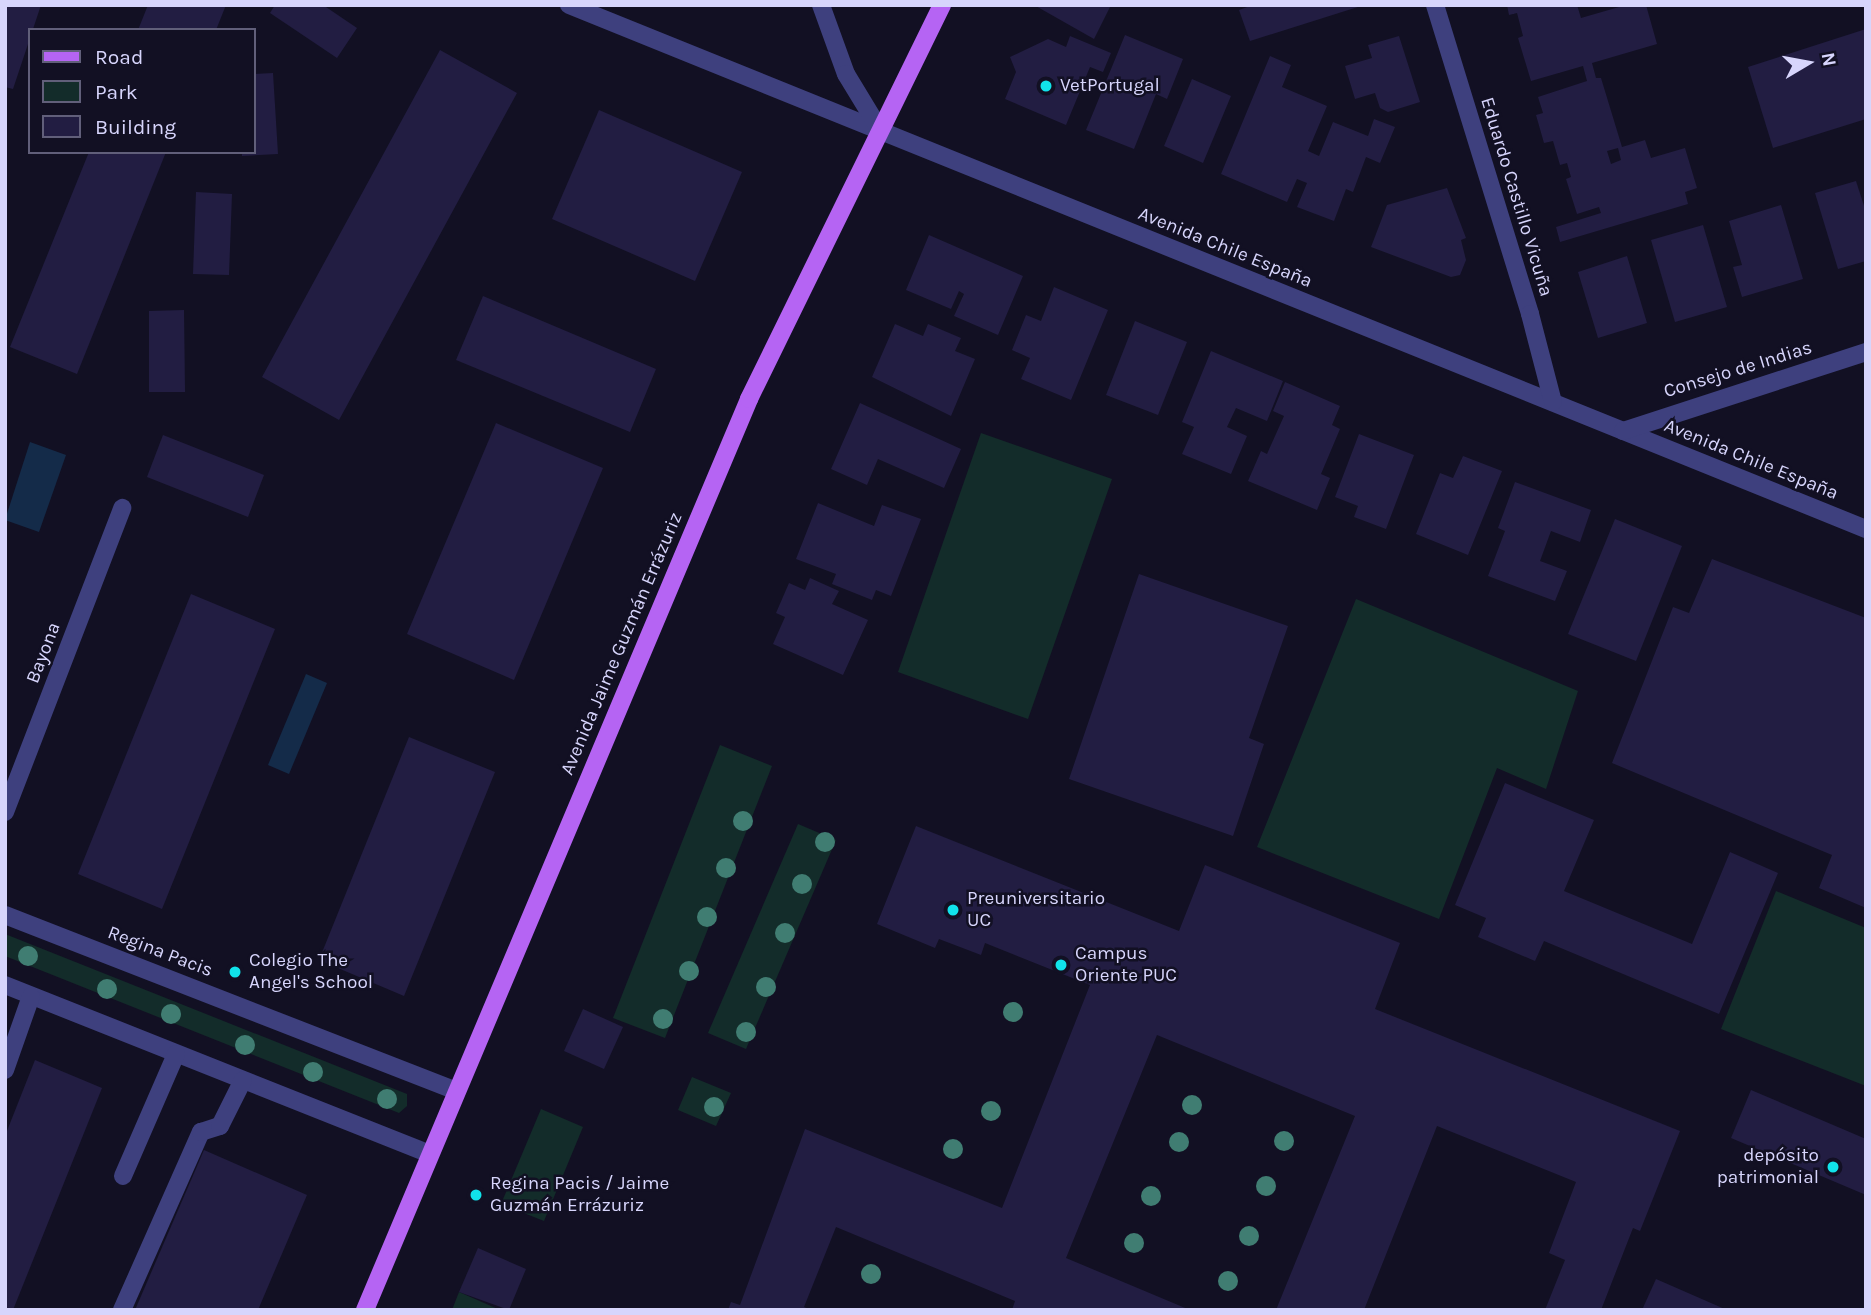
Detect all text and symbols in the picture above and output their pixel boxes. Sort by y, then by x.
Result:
legend [28,28,256,154]
north arrow [1773,28,1843,98]
text: Road [95,45,143,69]
text: N [1817,51,1841,68]
place label: VetPortugal [1060,75,1160,97]
marker: VetPortugal [1038,78,1054,94]
text: Park [95,80,138,104]
street label: Eduardo Castillo Vicuña [1475,95,1557,299]
text: Building [95,115,176,139]
street label: Avenida Chile España [1135,203,1315,293]
street label: Consejo de Indias [1661,337,1815,403]
street label: Avenida Chile España [1661,415,1841,505]
street label: Avenida Jaime Guzmán Errázuriz [556,509,688,779]
street label: Bayona [22,619,66,687]
place label: Preuniversitario UC [967,888,1105,932]
marker: Preuniversitario UC [945,902,961,918]
street label: Regina Pacis [104,922,216,982]
place label: Campus Oriente PUC [1075,943,1177,987]
place label: Colegio The Angel's School [249,950,373,994]
marker: Campus Oriente PUC [1053,957,1069,973]
marker: Colegio The Angel's School [227,964,243,980]
place label: depósito patrimonial [1717,1145,1819,1189]
marker: depósito patrimonial [1825,1159,1841,1175]
place label: Regina Pacis / Jaime Guzmán Errázuriz [490,1173,669,1217]
marker: Regina Pacis / Jaime Guzmán Errázuriz [468,1187,484,1203]

